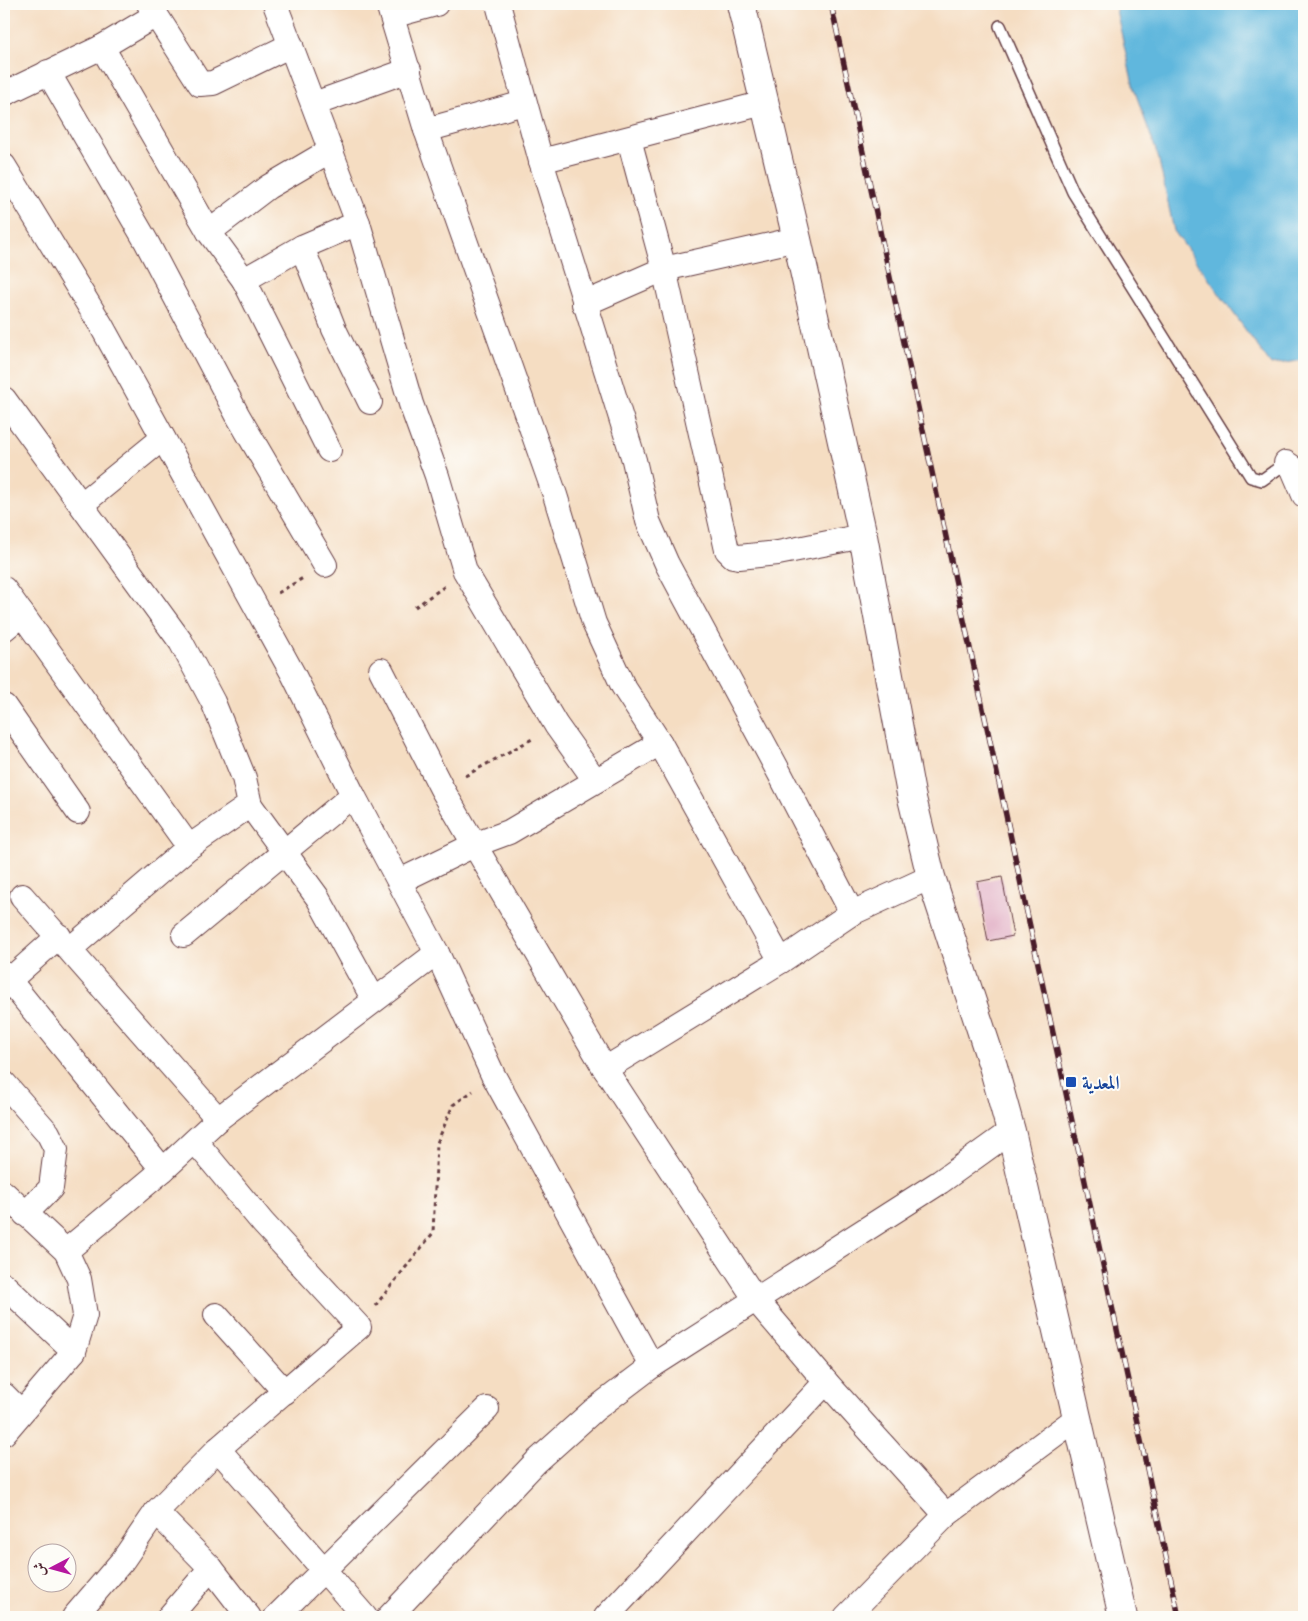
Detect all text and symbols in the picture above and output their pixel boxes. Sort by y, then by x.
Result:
place label: المعدية [1082,1068,1120,1096]
marker: المعدية [1064,1075,1078,1089]
north arrow [28,1544,78,1594]
text: ش [28,1561,50,1577]

